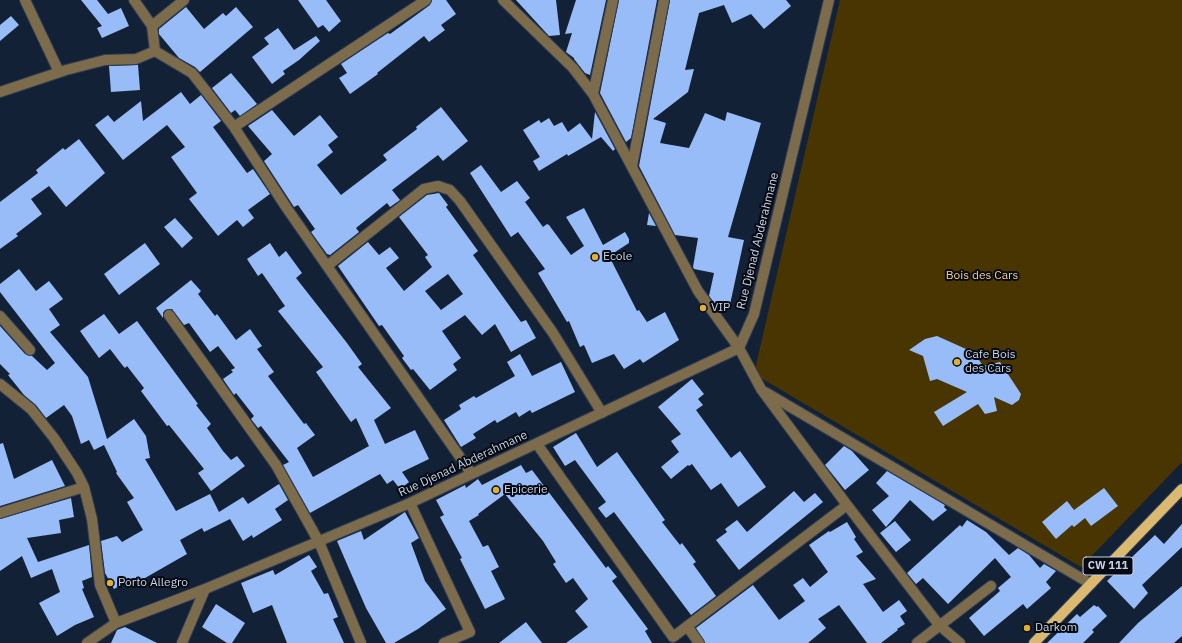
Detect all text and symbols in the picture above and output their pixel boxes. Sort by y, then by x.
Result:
street label: Rue Djenad Abderahmane [734,171,782,311]
place label: Ecole [603,250,632,264]
marker: Ecole [590,252,600,262]
park label: Bois des Cars [946,269,1018,283]
place label: VIP [711,301,730,315]
marker: VIP [698,303,708,313]
place label: Cafe Bois des Cars [965,348,1016,376]
marker: Cafe Bois des Cars [952,357,962,367]
street label: Rue Djenad Abderahmane [396,428,530,500]
place label: Epicerie [504,483,547,497]
marker: Epicerie [491,485,501,495]
road number: CW 111 [1083,557,1133,575]
place label: Porto Allegro [118,576,188,590]
marker: Porto Allegro [105,578,115,588]
place label: Darkom [1035,621,1077,635]
marker: Darkom [1022,623,1032,633]

